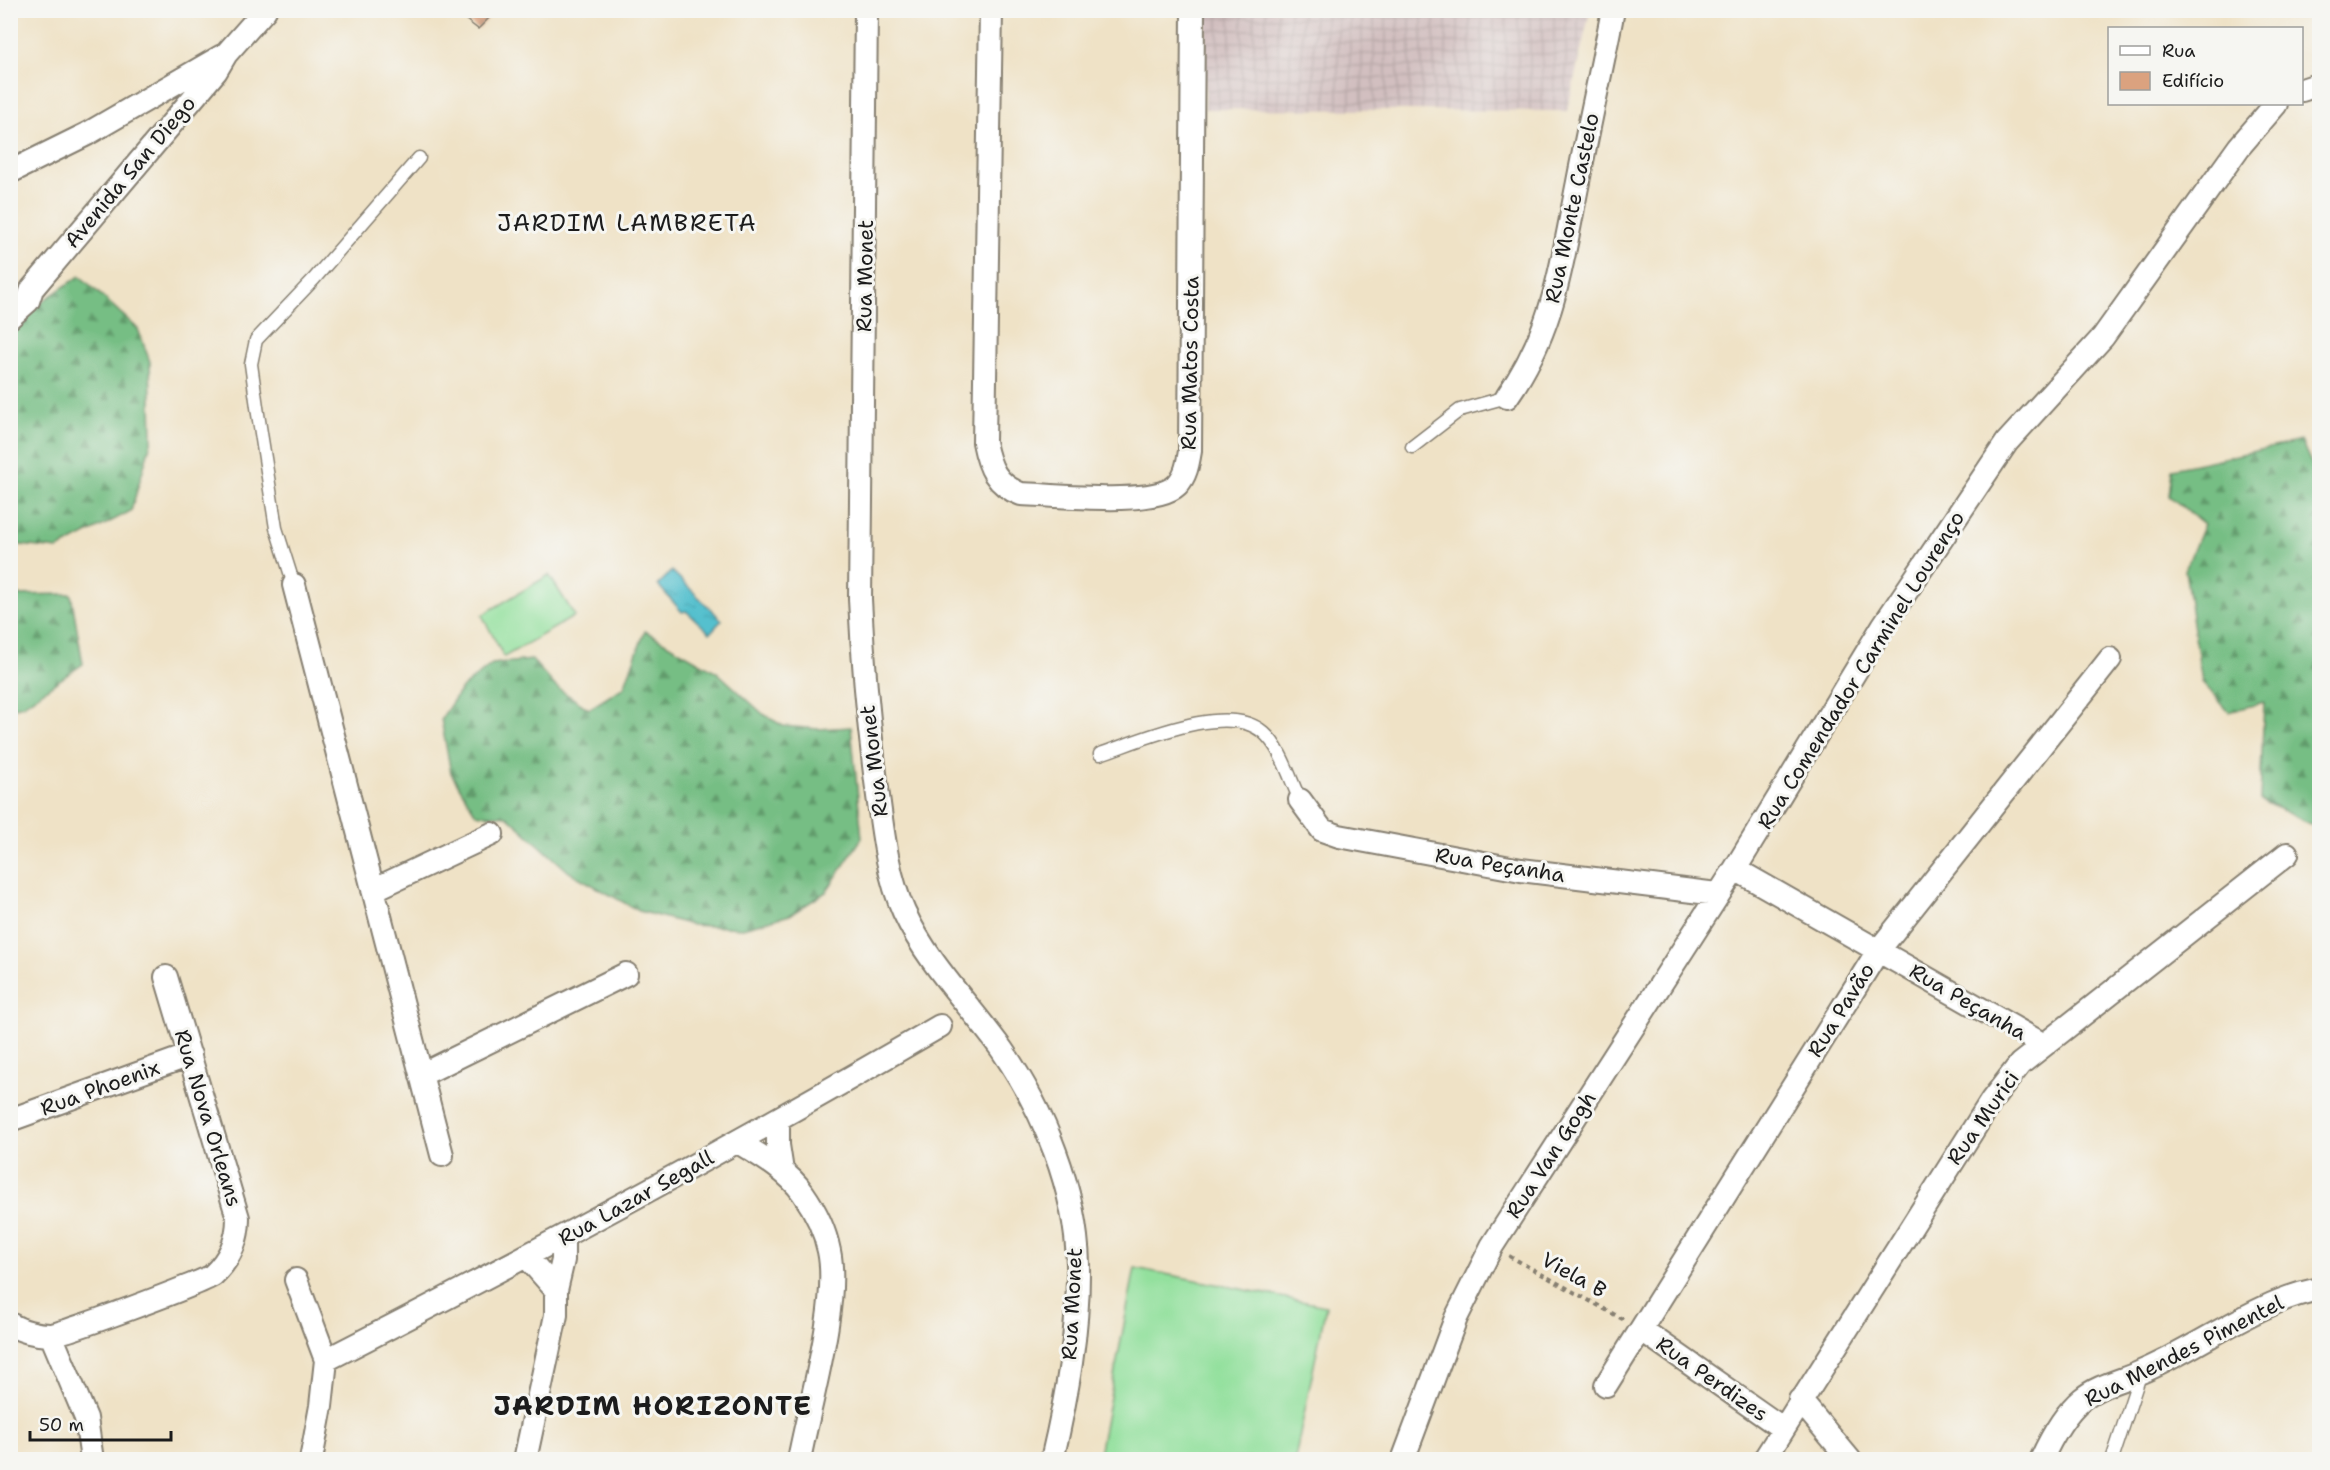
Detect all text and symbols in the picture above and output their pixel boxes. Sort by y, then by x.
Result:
legend [2108,27,2303,105]
text: Rua [2162,39,2195,63]
text: Edifício [2162,69,2224,93]
street label: Avenida San Diego [58,90,202,254]
street label: Rua Monte Castelo [1538,110,1606,306]
district label: JARDIM LAMBRETA [497,207,757,239]
street label: Rua Monet [850,220,880,332]
street label: Rua Matos Costa [1174,276,1206,450]
street label: Rua Comendador Carminel Lourenço [1751,505,1971,835]
street label: Rua Monet [853,703,895,819]
street label: Rua Peçanha [1433,841,1567,889]
street label: Rua Peçanha [1904,957,2032,1047]
street label: Rua Pavão [1801,958,1881,1062]
street label: Rua Nova Orleans [168,1026,248,1210]
street label: Rua Phoenix [37,1054,163,1122]
street label: Rua Murici [1940,1065,2026,1171]
street label: Rua Van Gogh [1499,1086,1603,1224]
street label: Rua Lazar Segall [553,1143,719,1252]
street label: Viela B [1536,1246,1612,1304]
street label: Rua Monet [1055,1247,1089,1361]
street label: Rua Mendes Pimentel [2080,1288,2289,1413]
street label: Rua Perdizes [1650,1330,1774,1428]
district label: JARDIM HORIZONTE [494,1387,812,1424]
scale bar [30,1404,171,1442]
text: 50 m [39,1413,84,1437]

